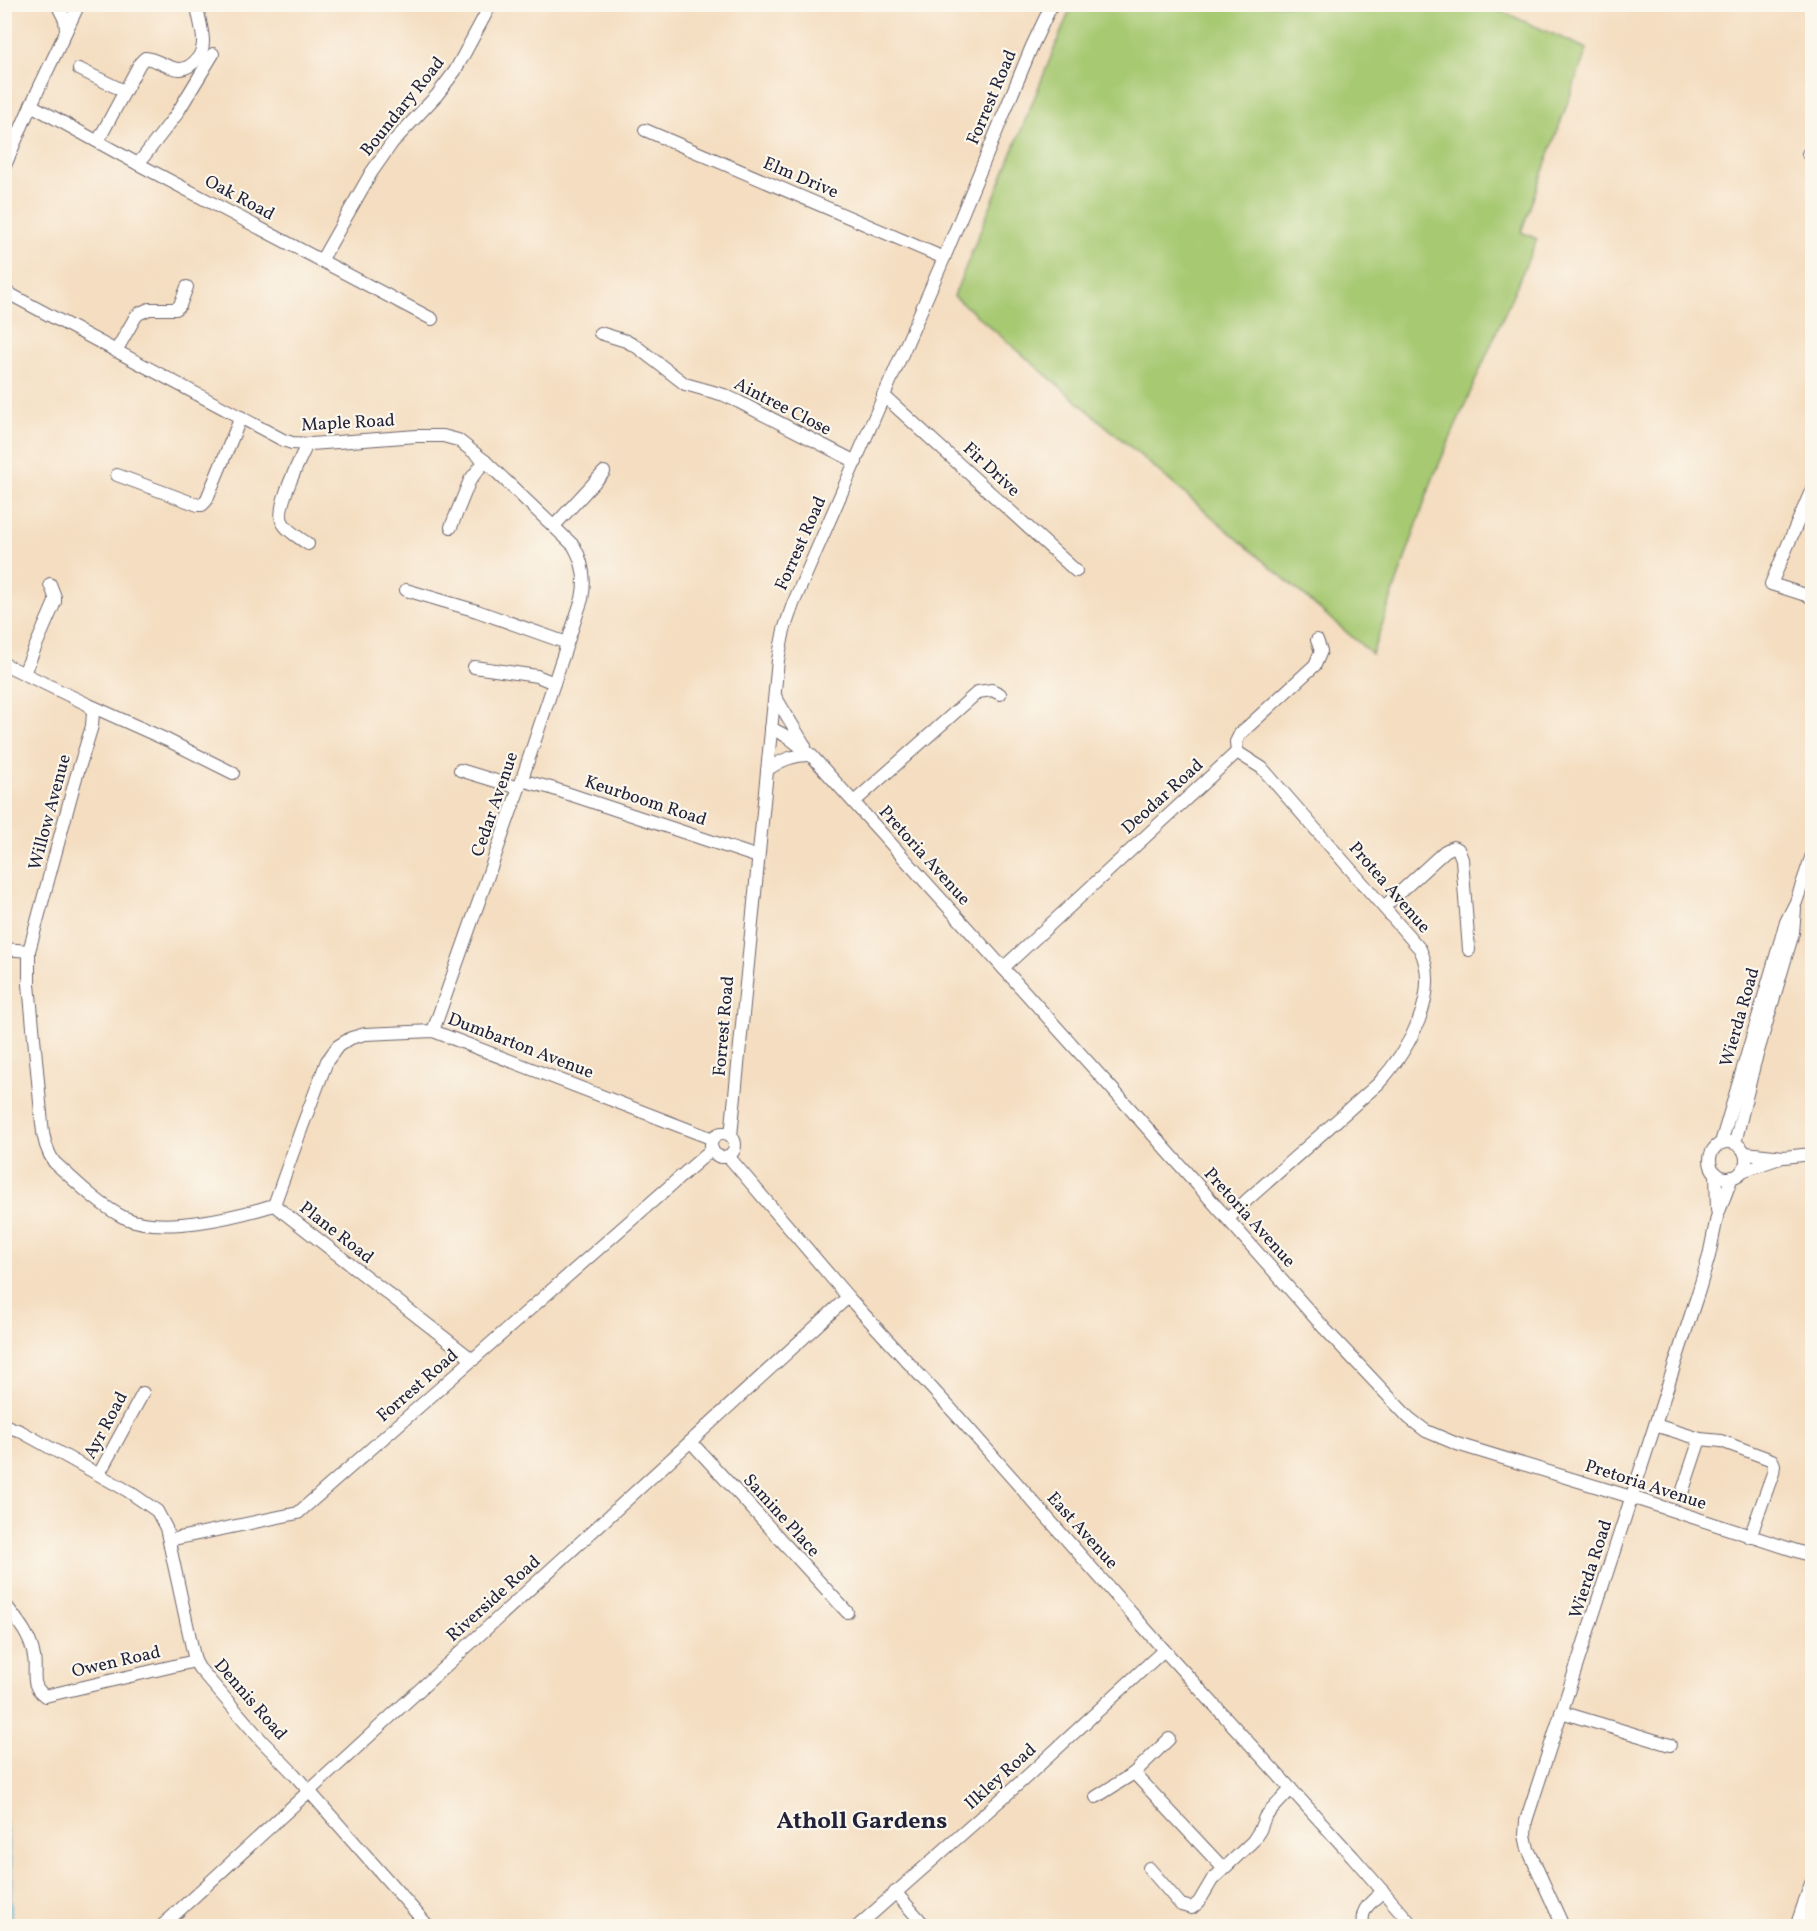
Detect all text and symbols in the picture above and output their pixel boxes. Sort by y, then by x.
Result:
street label: Forrest Road [961,46,1024,149]
street label: Boundary Road [355,52,451,162]
street label: Elm Drive [759,151,842,205]
street label: Oak Road [200,169,279,227]
street label: Aintree Close [729,372,835,443]
street label: Maple Road [300,409,396,438]
street label: Fir Drive [957,437,1025,503]
street label: Forrest Road [769,493,833,595]
street label: Cedar Avenue [466,749,525,860]
street label: Willow Avenue [23,752,78,873]
street label: Deodar Road [1117,754,1209,841]
street label: Keurboom Road [581,770,710,833]
street label: Pretoria Avenue [872,801,976,911]
street label: Protea Avenue [1342,837,1436,939]
street label: Wierda Road [1714,965,1767,1070]
street label: Forrest Road [708,975,741,1077]
street label: Dumbarton Avenue [444,1007,597,1086]
street label: Pretoria Avenue [1197,1163,1301,1273]
street label: Plane Road [294,1196,379,1270]
street label: Forrest Road [372,1344,464,1429]
street label: Ayr Road [78,1388,135,1464]
street label: Pretoria Avenue [1581,1454,1710,1517]
street label: Samine Place [737,1469,825,1563]
street label: East Avenue [1040,1487,1123,1575]
street label: Wierda Road [1564,1517,1619,1622]
street label: Riverside Road [441,1550,547,1648]
street label: Owen Road [69,1640,163,1685]
street label: Dennis Road [207,1654,292,1746]
street label: Ilkley Road [960,1738,1042,1816]
district label: Atholl Gardens [777,1805,947,1839]

